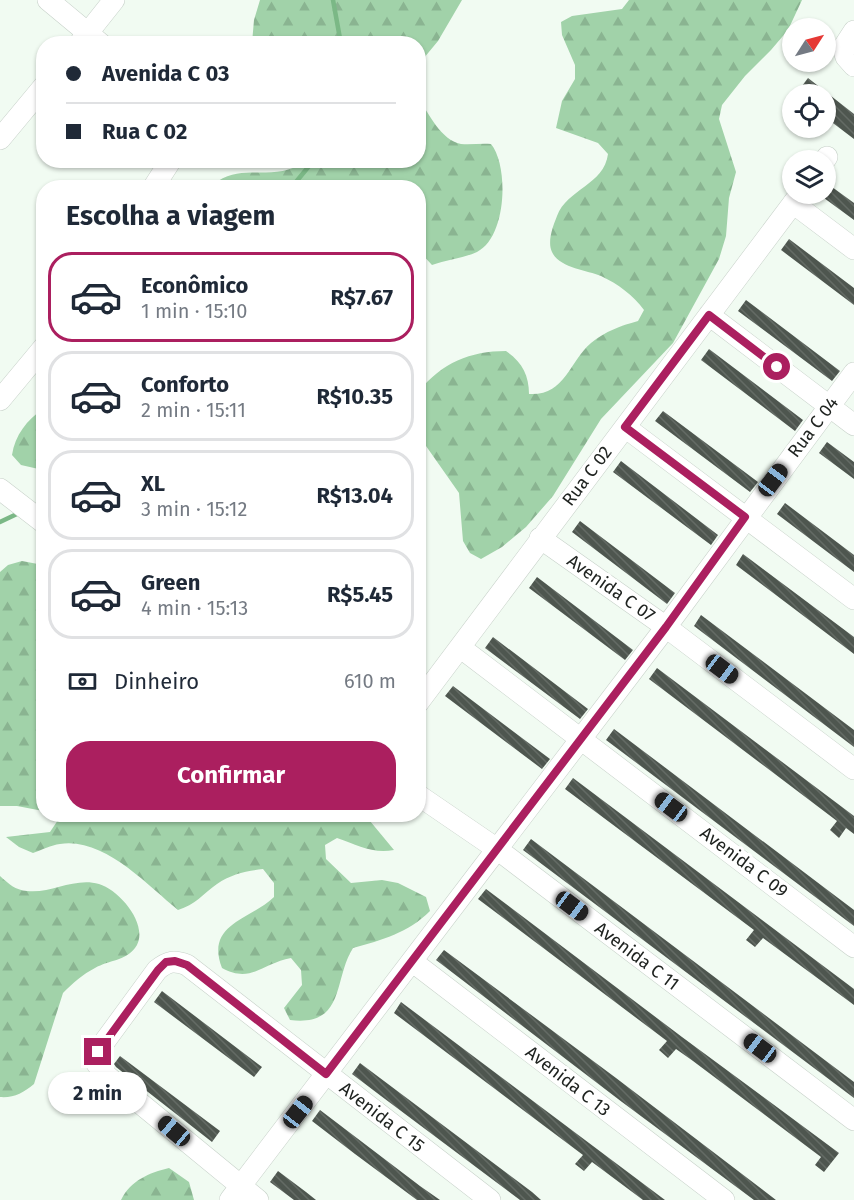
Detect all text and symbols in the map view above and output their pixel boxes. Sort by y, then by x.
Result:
north arrow [782,18,836,72]
map controls [782,18,836,204]
text: Avenida C 03 [102,60,230,87]
button: locate [782,84,836,138]
text: Rua C 02 [102,118,187,145]
button: layers [782,150,836,204]
text: Escolha a viagem [66,200,275,232]
icon: car [69,270,123,324]
text: Econômico [141,272,248,299]
text: R$7.67 [330,284,393,311]
text: 1 min · 15:10 [141,299,247,323]
route start [763,353,790,380]
icon: car [69,369,123,423]
text: Conforto [141,371,229,398]
text: R$10.35 [316,383,393,410]
street label: Rua C 04 [783,392,843,462]
text: 2 min · 15:11 [141,398,246,422]
street label: Rua C 02 [557,442,617,510]
car [755,460,791,500]
icon: car [69,468,123,522]
text: XL [141,470,165,497]
text: R$13.04 [316,482,393,509]
text: 3 min · 15:12 [141,497,247,521]
street label: Avenida C 07 [563,550,659,626]
icon: car [69,567,123,621]
text: Green [141,569,200,596]
text: R$5.45 [327,581,393,608]
text: 4 min · 15:13 [141,596,248,620]
car [702,651,742,687]
icon: cash [66,665,99,698]
text: Dinheiro [114,668,199,695]
text: 610 m [344,669,396,693]
button: Confirmar [66,741,396,810]
car [651,789,691,825]
street label: Avenida C 09 [696,822,792,902]
car [552,888,592,924]
street label: Avenida C 11 [590,917,684,995]
car [740,1030,780,1066]
route end [84,1038,111,1065]
street label: Avenida C 13 [521,1041,615,1121]
callout: 2 min [48,1073,148,1115]
street label: Avenida C 15 [335,1077,429,1157]
text: 2 min [73,1081,122,1105]
car [280,1092,316,1132]
car [154,1113,194,1149]

